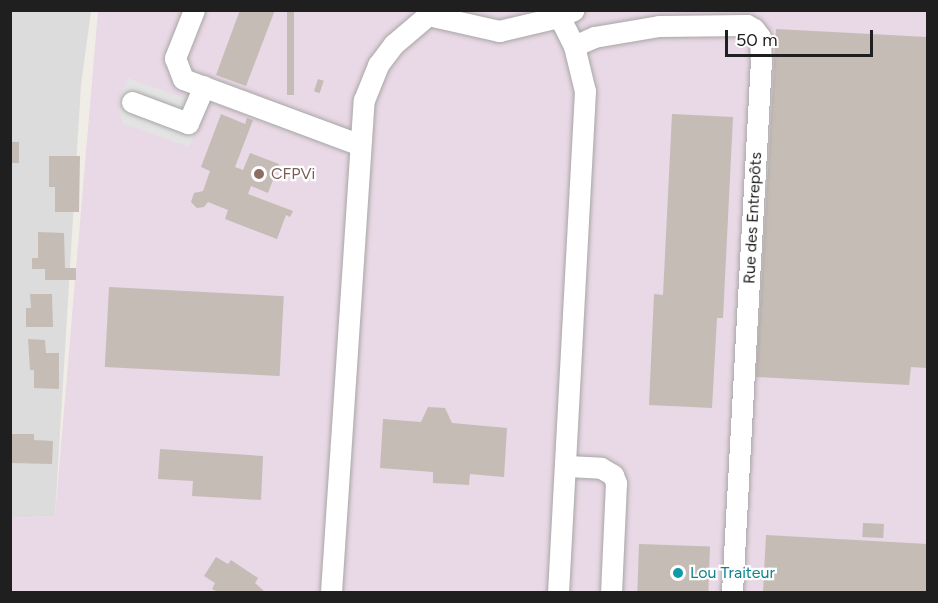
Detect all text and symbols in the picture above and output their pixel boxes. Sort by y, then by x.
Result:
scale bar [728,18,876,56]
text: 50 m [736,29,778,51]
street label: Rue des Entrepôts [740,152,766,284]
place label: CFPVi [271,164,315,184]
marker: CFPVi [252,167,266,181]
place label: Lou Traiteur [690,563,775,583]
marker: Lou Traiteur [671,566,685,580]

